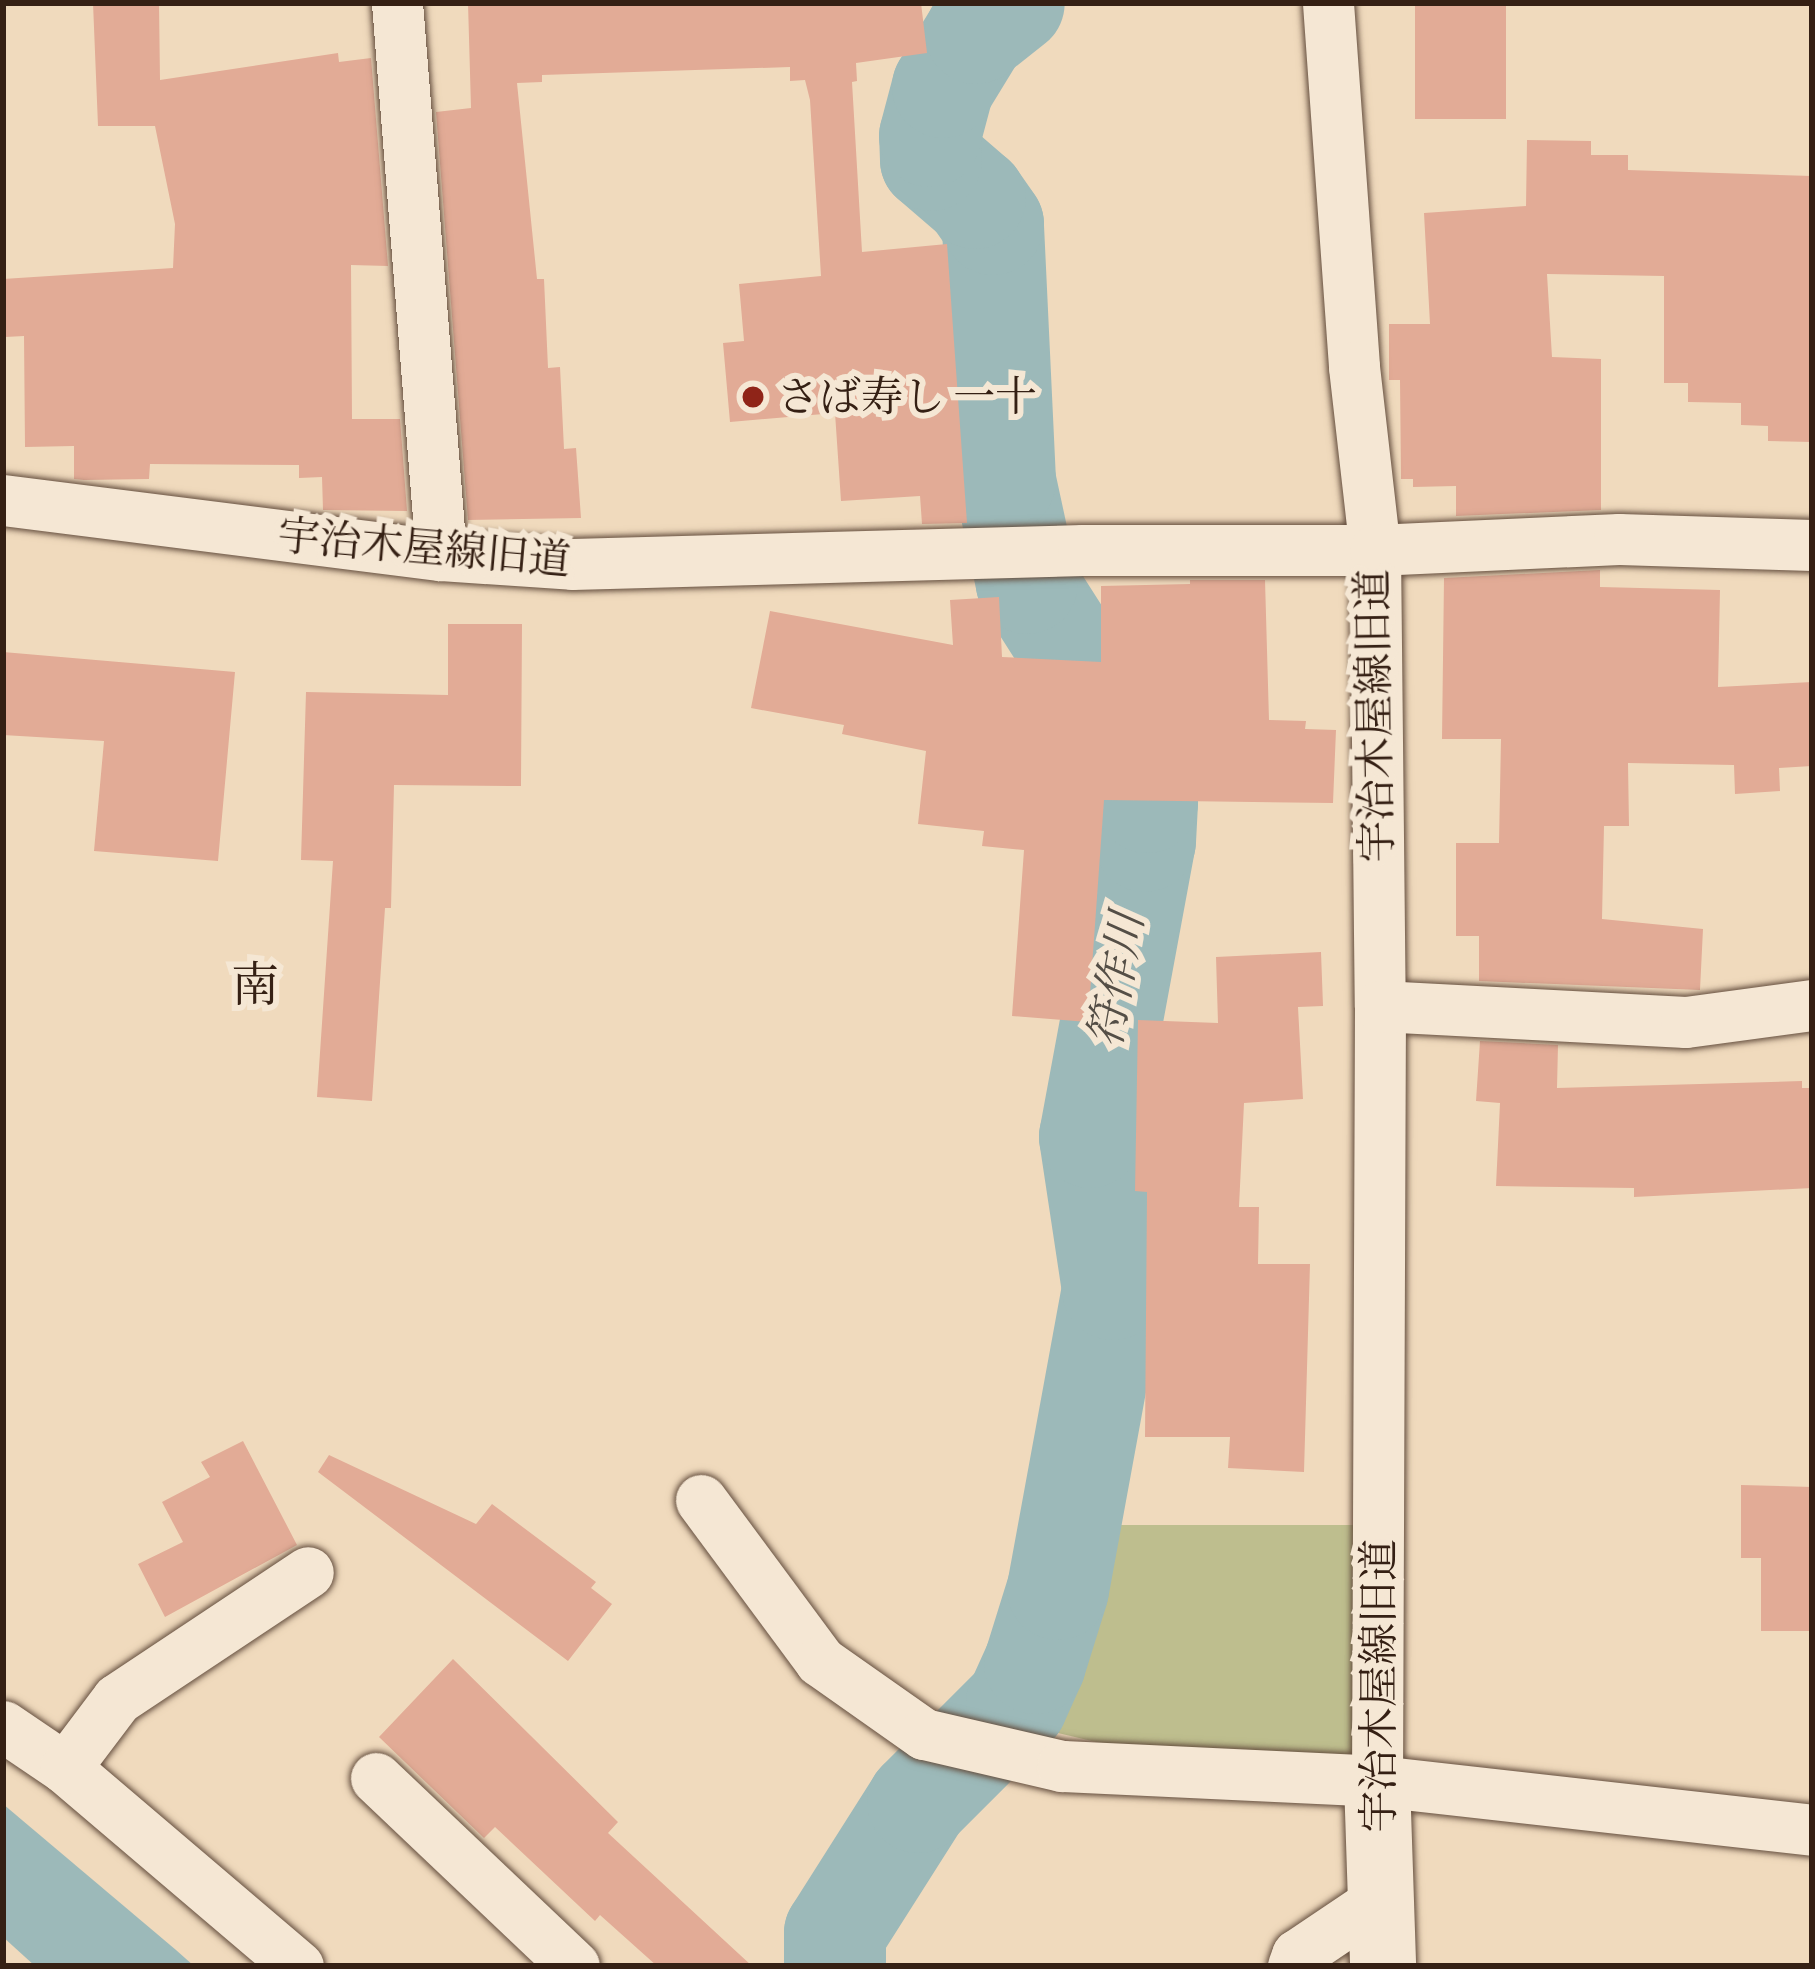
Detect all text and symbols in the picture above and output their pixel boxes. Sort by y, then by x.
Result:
place label: さば寿し 一十 [777,372,1037,422]
marker: さば寿し 一十 [740,384,766,410]
street label: 宇治木屋線旧道 [275,510,573,586]
street label: 宇治木屋線旧道 [1347,569,1403,863]
water label: 符作川 [1079,909,1155,1051]
district label: 南 [231,957,279,1015]
street label: 宇治木屋線旧道 [1354,1539,1404,1833]

